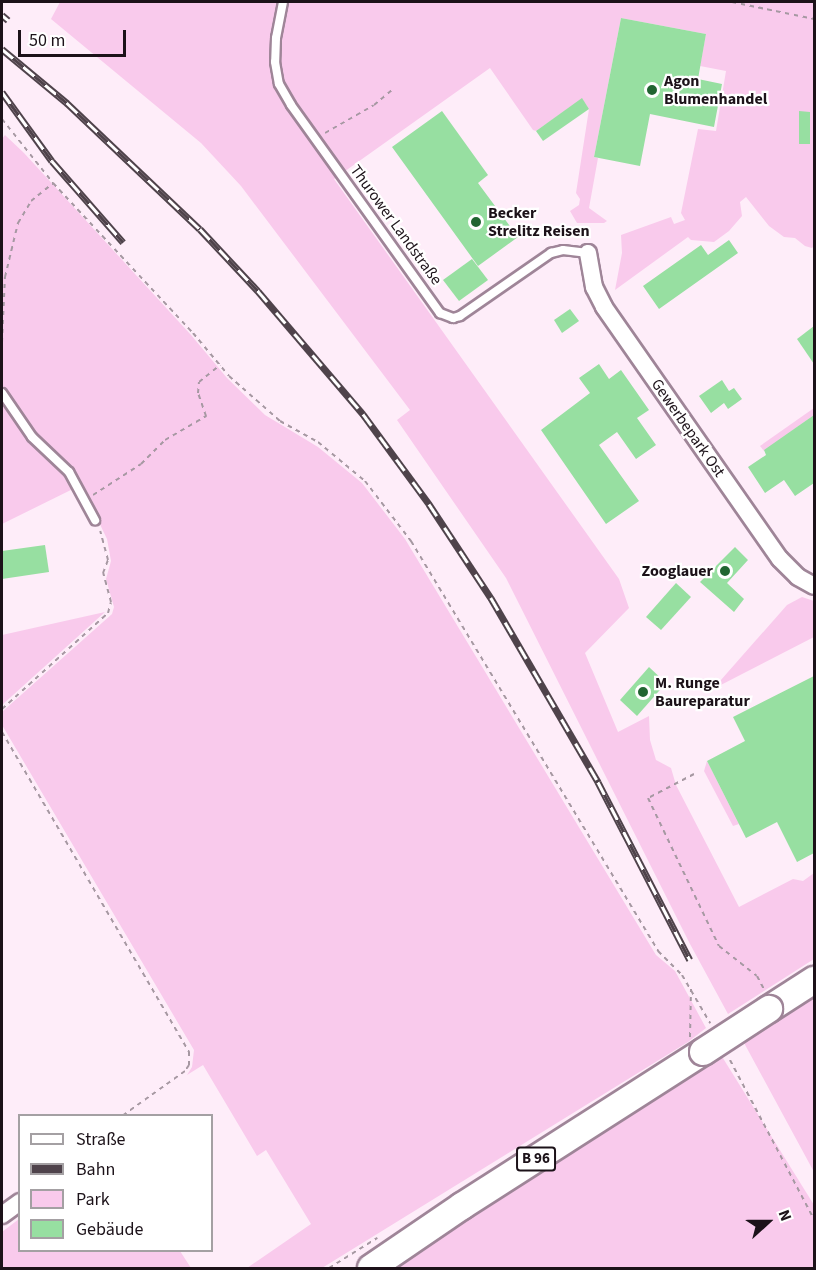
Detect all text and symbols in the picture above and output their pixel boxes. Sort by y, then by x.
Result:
scale bar [21,18,129,56]
text: 50 m [29,28,65,53]
place label: Agon Blumenhandel [664,71,767,109]
marker: Agon Blumenhandel [645,83,659,97]
street label: Thurower Landstraße [346,161,446,289]
place label: Becker Strelitz Reisen [488,203,590,241]
marker: Becker Strelitz Reisen [469,215,483,229]
street label: Gewerbepark Ost [647,375,729,481]
place label: Zooglauer [641,561,713,581]
marker: Zooglauer [718,564,732,578]
place label: M. Runge Baureparatur [655,673,750,711]
marker: M. Runge Baureparatur [636,685,650,699]
legend [18,1114,213,1252]
text: Straße [76,1127,125,1152]
road number: B 96 [515,1147,557,1171]
text: Bahn [76,1157,115,1182]
text: Park [76,1187,110,1212]
north arrow [738,1192,798,1252]
text: N [773,1207,797,1224]
text: Gebäude [76,1217,144,1242]

